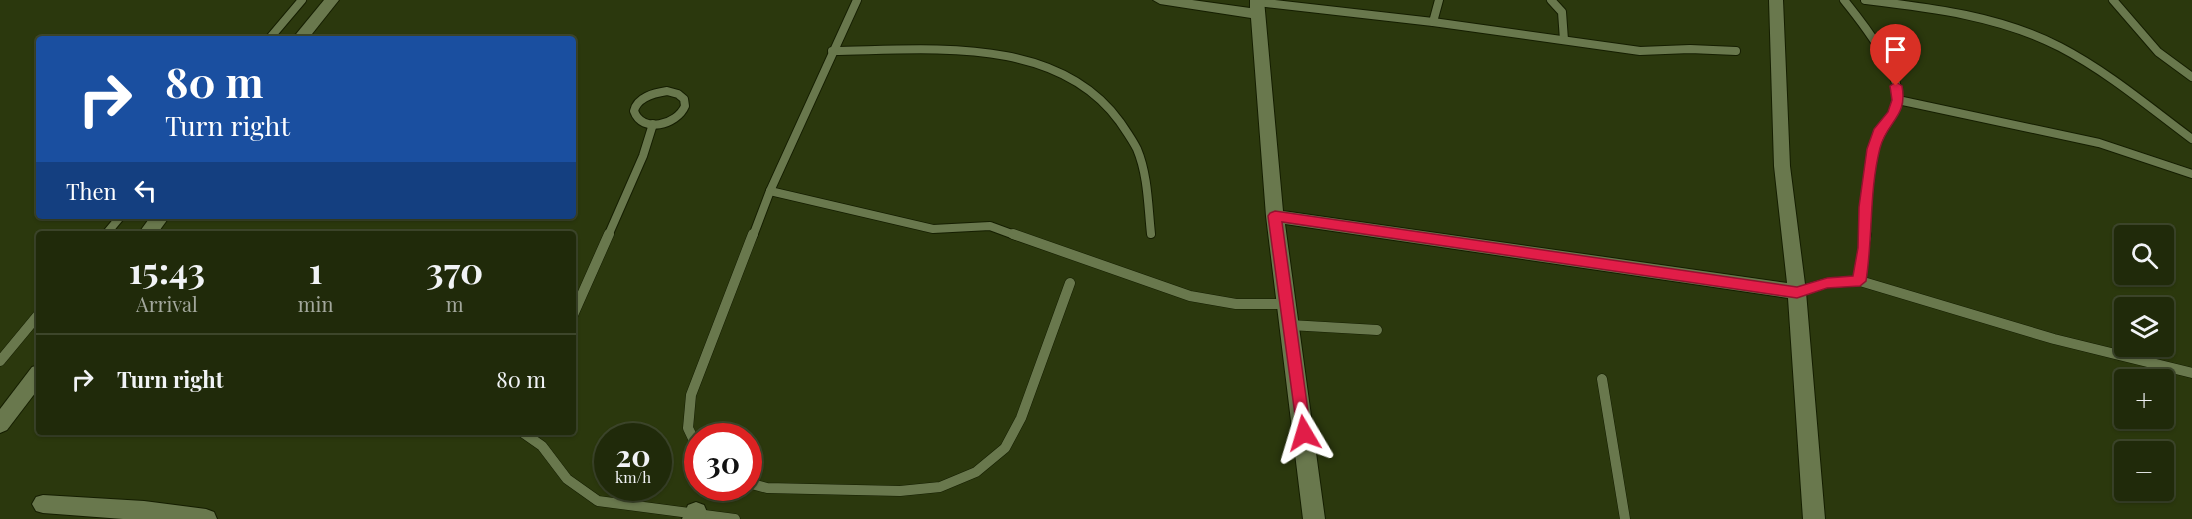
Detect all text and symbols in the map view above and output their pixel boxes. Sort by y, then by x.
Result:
pin [1870,24,1921,86]
icon: arrive [1879,33,1912,66]
text: 80 m [165,53,263,109]
icon: right [66,60,144,138]
text: Turn right [165,107,290,143]
icon: left [129,174,162,207]
text: Then [66,176,117,206]
map controls [2114,225,2174,501]
button: search [2114,225,2174,285]
text: 15:43 [129,245,205,293]
text: 1 [309,245,322,293]
text: 370 [426,245,483,293]
text: Arrival [136,290,198,317]
text: min [298,290,333,317]
text: m [446,290,464,317]
button: layers [2114,297,2174,357]
icon: right [66,363,99,396]
text: Turn right [117,364,223,394]
text: 80 m [496,364,546,394]
button: + [2114,369,2174,429]
position arrow [1272,401,1336,465]
speed limit sign: 30 [684,423,762,501]
text: 20 [615,435,651,475]
button: − [2114,441,2174,501]
text: km/h [615,467,651,487]

